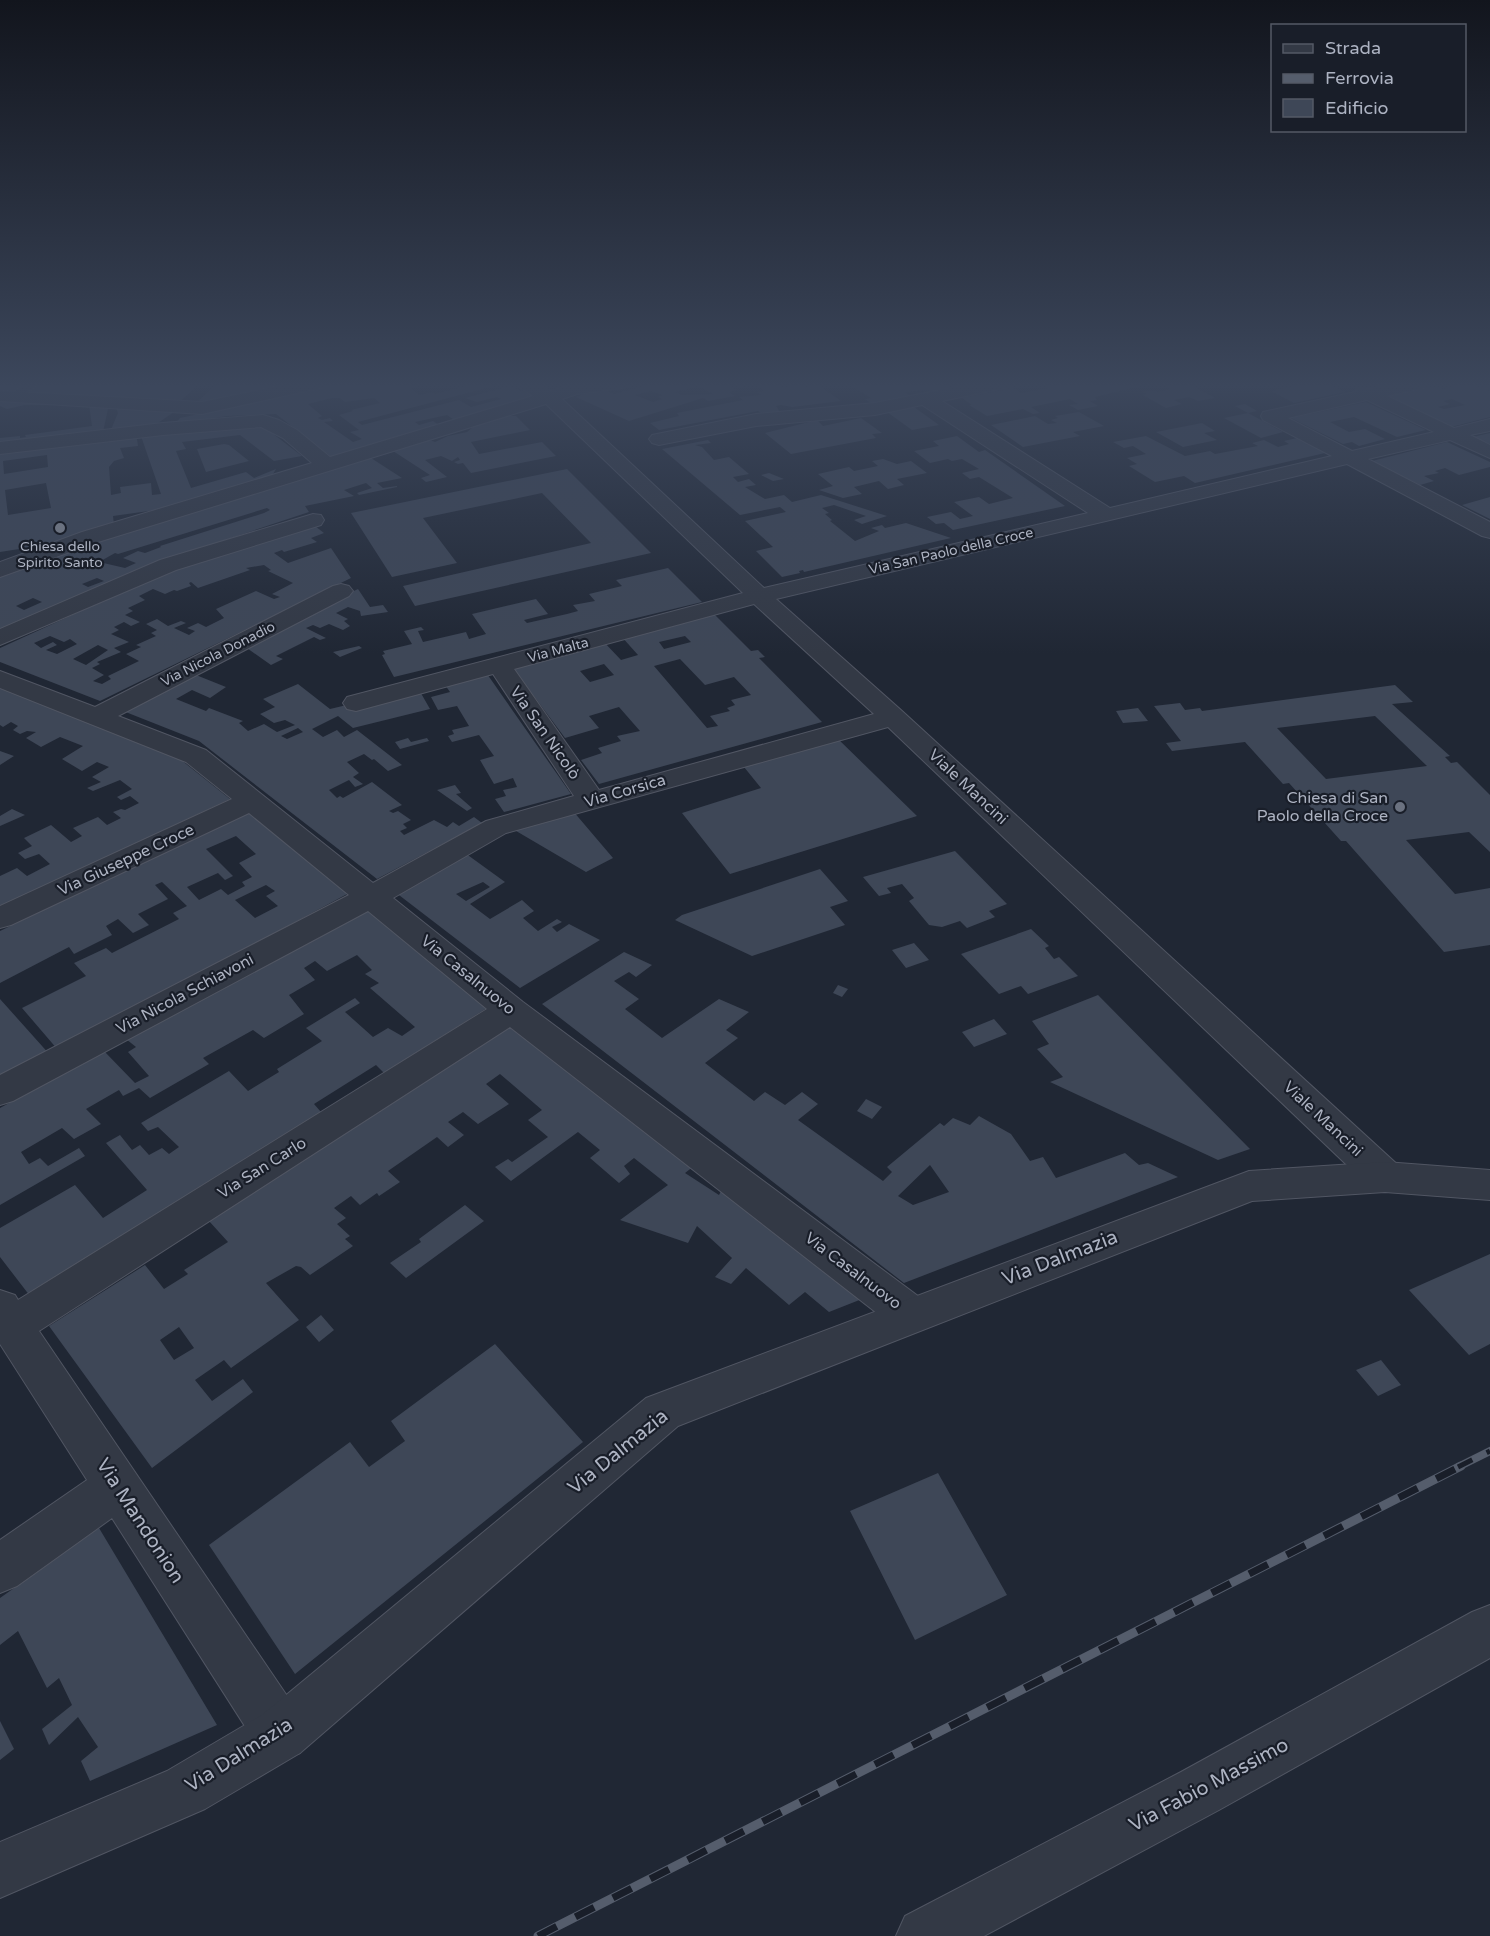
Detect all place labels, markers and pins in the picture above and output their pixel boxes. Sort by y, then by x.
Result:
marker: Chiesa dello Spirito Santo [53,521,67,535]
place label: Chiesa dello Spirito Santo [17,538,103,571]
place label: Chiesa di San Paolo della Croce [1257,788,1388,826]
marker: Chiesa di San Paolo della Croce [1393,800,1407,814]

